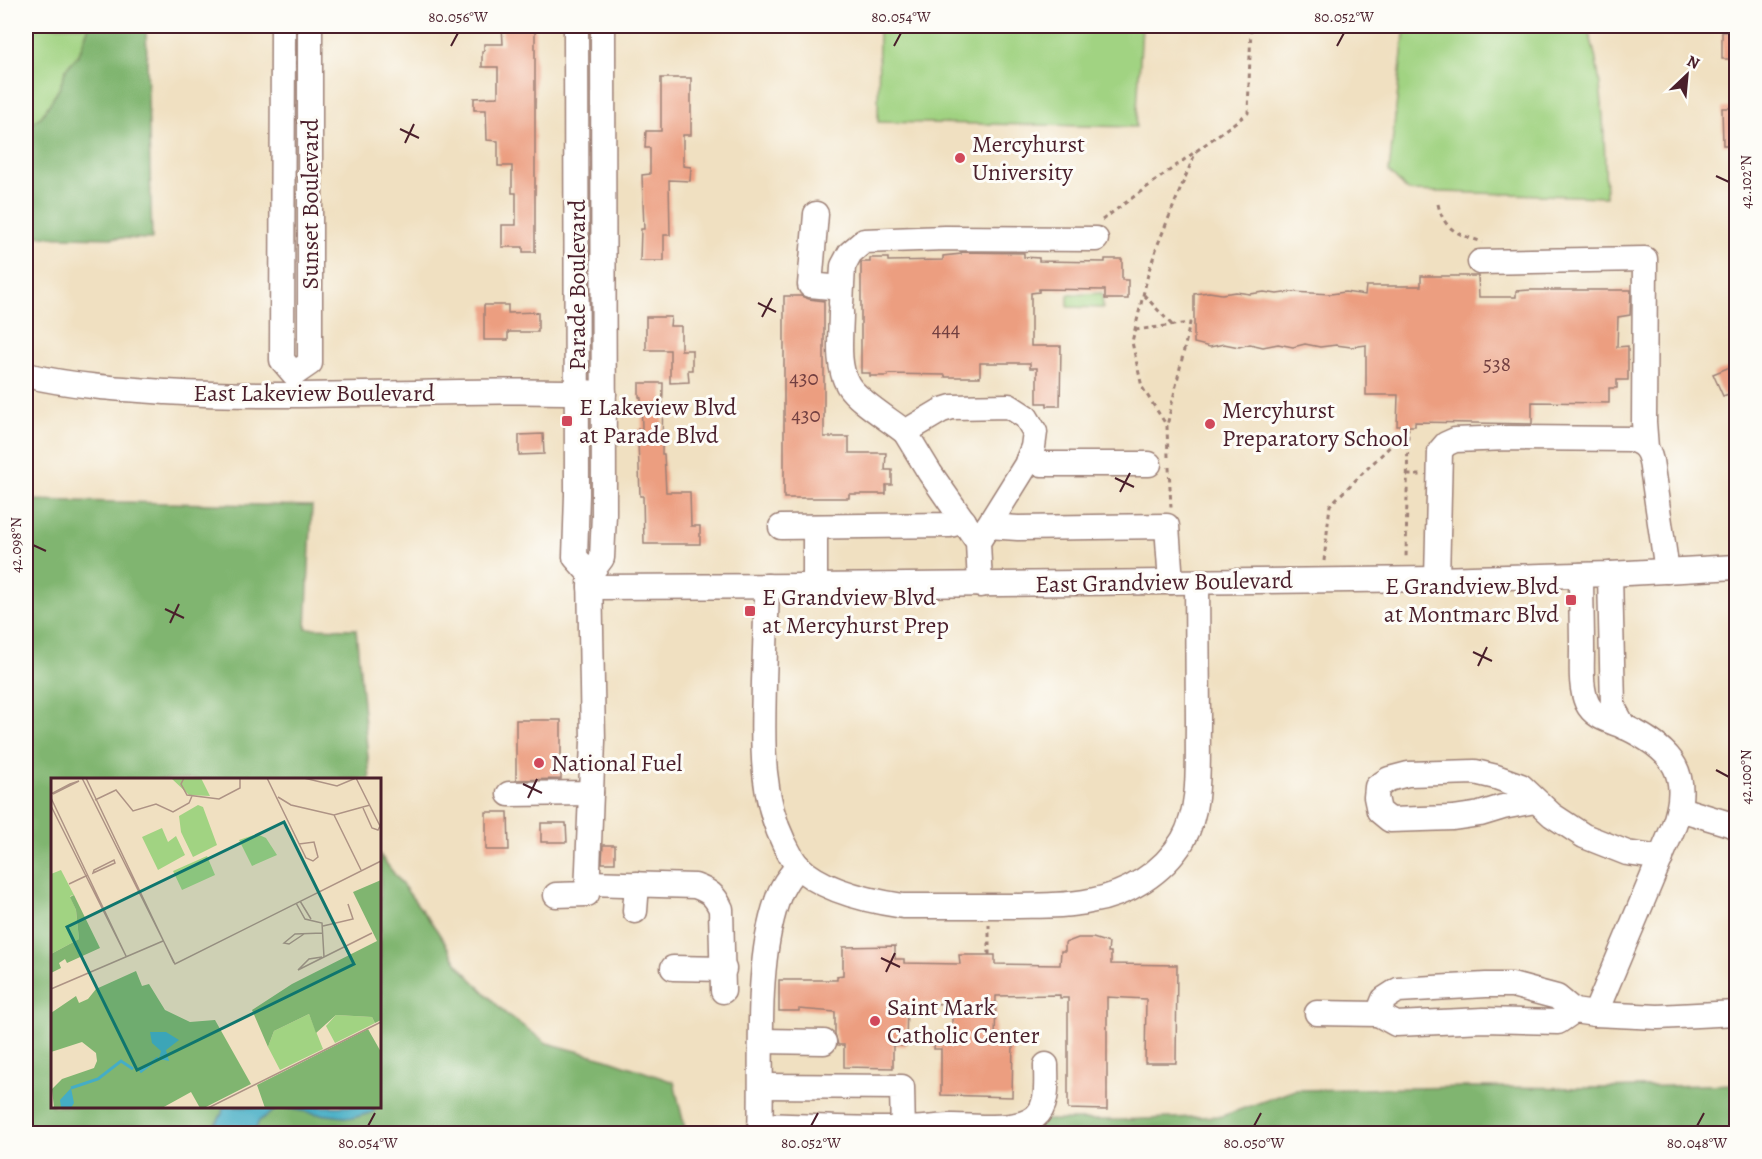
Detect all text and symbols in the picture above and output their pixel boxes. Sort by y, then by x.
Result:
text: 80.056°W [428,7,488,27]
text: 80.054°W [871,7,931,27]
text: 80.052°W [1314,7,1374,27]
north arrow [1657,45,1717,105]
text: N [1683,50,1704,75]
street label: Sunset Boulevard [294,118,326,289]
place label: Mercyhurst University [972,128,1085,188]
marker: Mercyhurst University [953,151,967,165]
text: 42.102°N [1736,155,1756,209]
street label: Parade Boulevard [561,199,593,371]
house number: 444 [932,315,960,343]
house number: 538 [1483,350,1511,378]
house number: 430 [789,364,819,392]
street label: East Lakeview Boulevard [193,377,435,409]
place label: E Lakeview Blvd at Parade Blvd [579,391,737,451]
place label: Mercyhurst Preparatory School [1222,394,1409,454]
house number: 430 [791,401,821,429]
marker: E Lakeview Blvd at Parade Blvd [560,414,574,428]
marker: Mercyhurst Preparatory School [1203,417,1217,431]
text: 42.098°N [6,517,26,573]
street label: East Grandview Boulevard [1035,564,1293,600]
place label: E Grandview Blvd at Montmarc Blvd [1384,570,1559,630]
place label: E Grandview Blvd at Mercyhurst Prep [762,581,949,641]
marker: E Grandview Blvd at Montmarc Blvd [1564,593,1578,607]
marker: E Grandview Blvd at Mercyhurst Prep [743,604,757,618]
place label: National Fuel [551,747,683,779]
text: 42.100°N [1736,749,1756,804]
marker: National Fuel [532,756,546,770]
inset map [51,778,381,1108]
place label: Saint Mark Catholic Center [887,991,1040,1051]
marker: Saint Mark Catholic Center [868,1014,882,1028]
text: 80.054°W [338,1133,398,1153]
text: 80.052°W [781,1133,841,1153]
text: 80.050°W [1224,1133,1284,1153]
text: 80.048°W [1667,1133,1727,1153]

